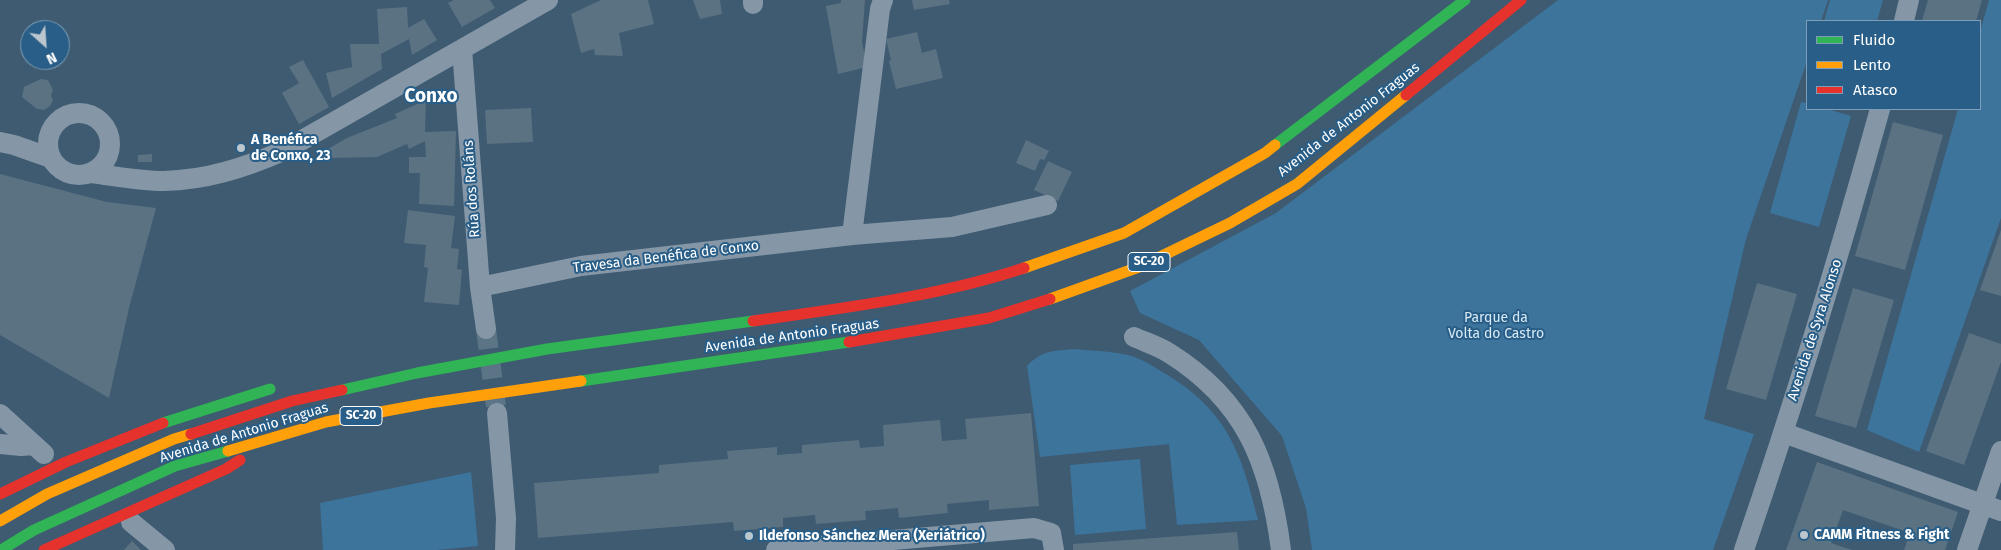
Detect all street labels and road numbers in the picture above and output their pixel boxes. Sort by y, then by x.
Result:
street label: Avenida de Antonio Fraguas [1275,59,1423,181]
street label: Rúa dos Roláns [460,140,484,238]
street label: Travesa da Benéfica de Conxo [572,237,760,277]
road number: SC-20 [1128,252,1170,272]
street label: Avenida de Syra Alonso [1784,257,1846,403]
street label: Avenida de Antonio Fraguas [704,315,880,357]
street label: Avenida de Antonio Fraguas [158,399,330,467]
road number: SC-20 [340,406,382,426]

